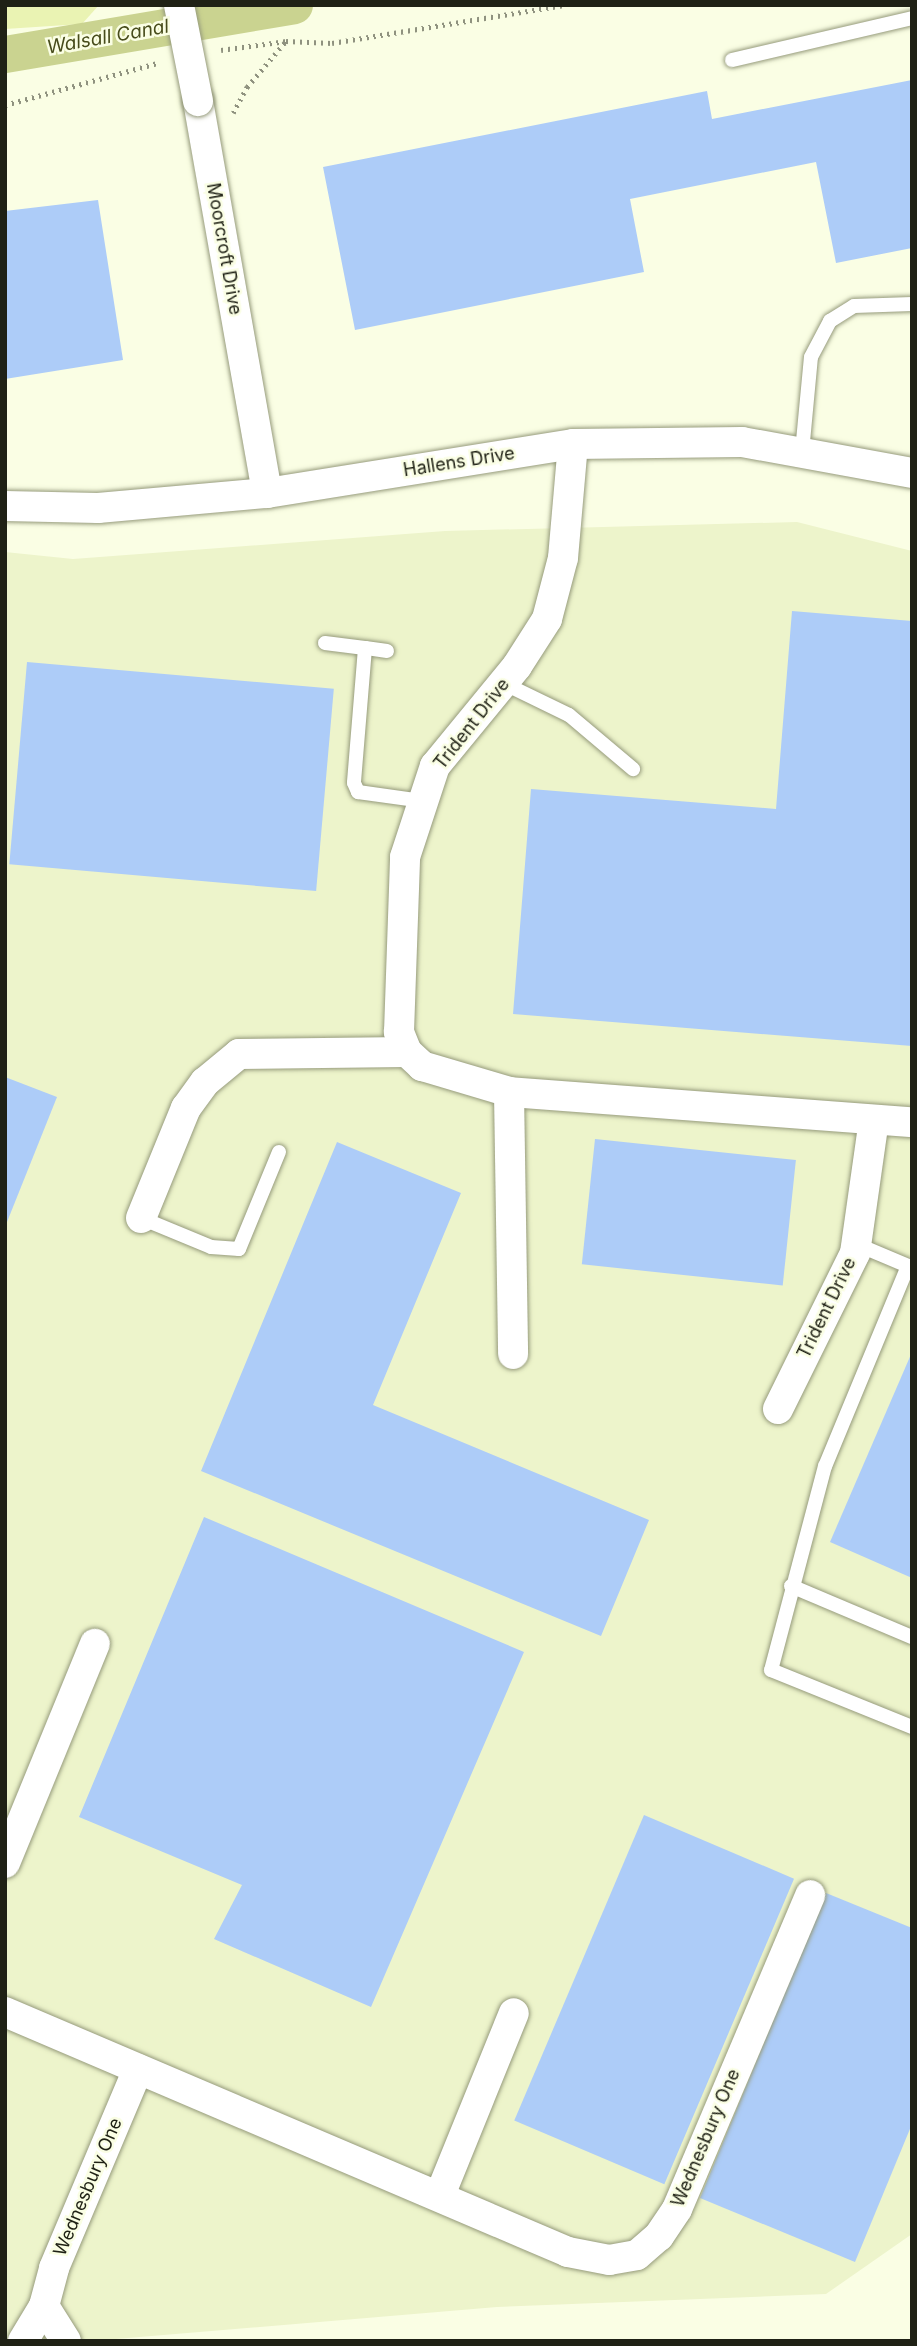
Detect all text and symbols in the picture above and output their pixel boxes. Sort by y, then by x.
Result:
water label: Walsall Canal [45,15,171,59]
street label: Moorcroft Drive [202,181,246,317]
street label: Hallens Drive [402,443,516,481]
street label: Trident Drive [430,674,514,774]
street label: Trident Drive [793,1254,861,1362]
street label: Wednesbury One [667,2066,745,2210]
street label: Wednesbury One [49,2115,127,2259]

